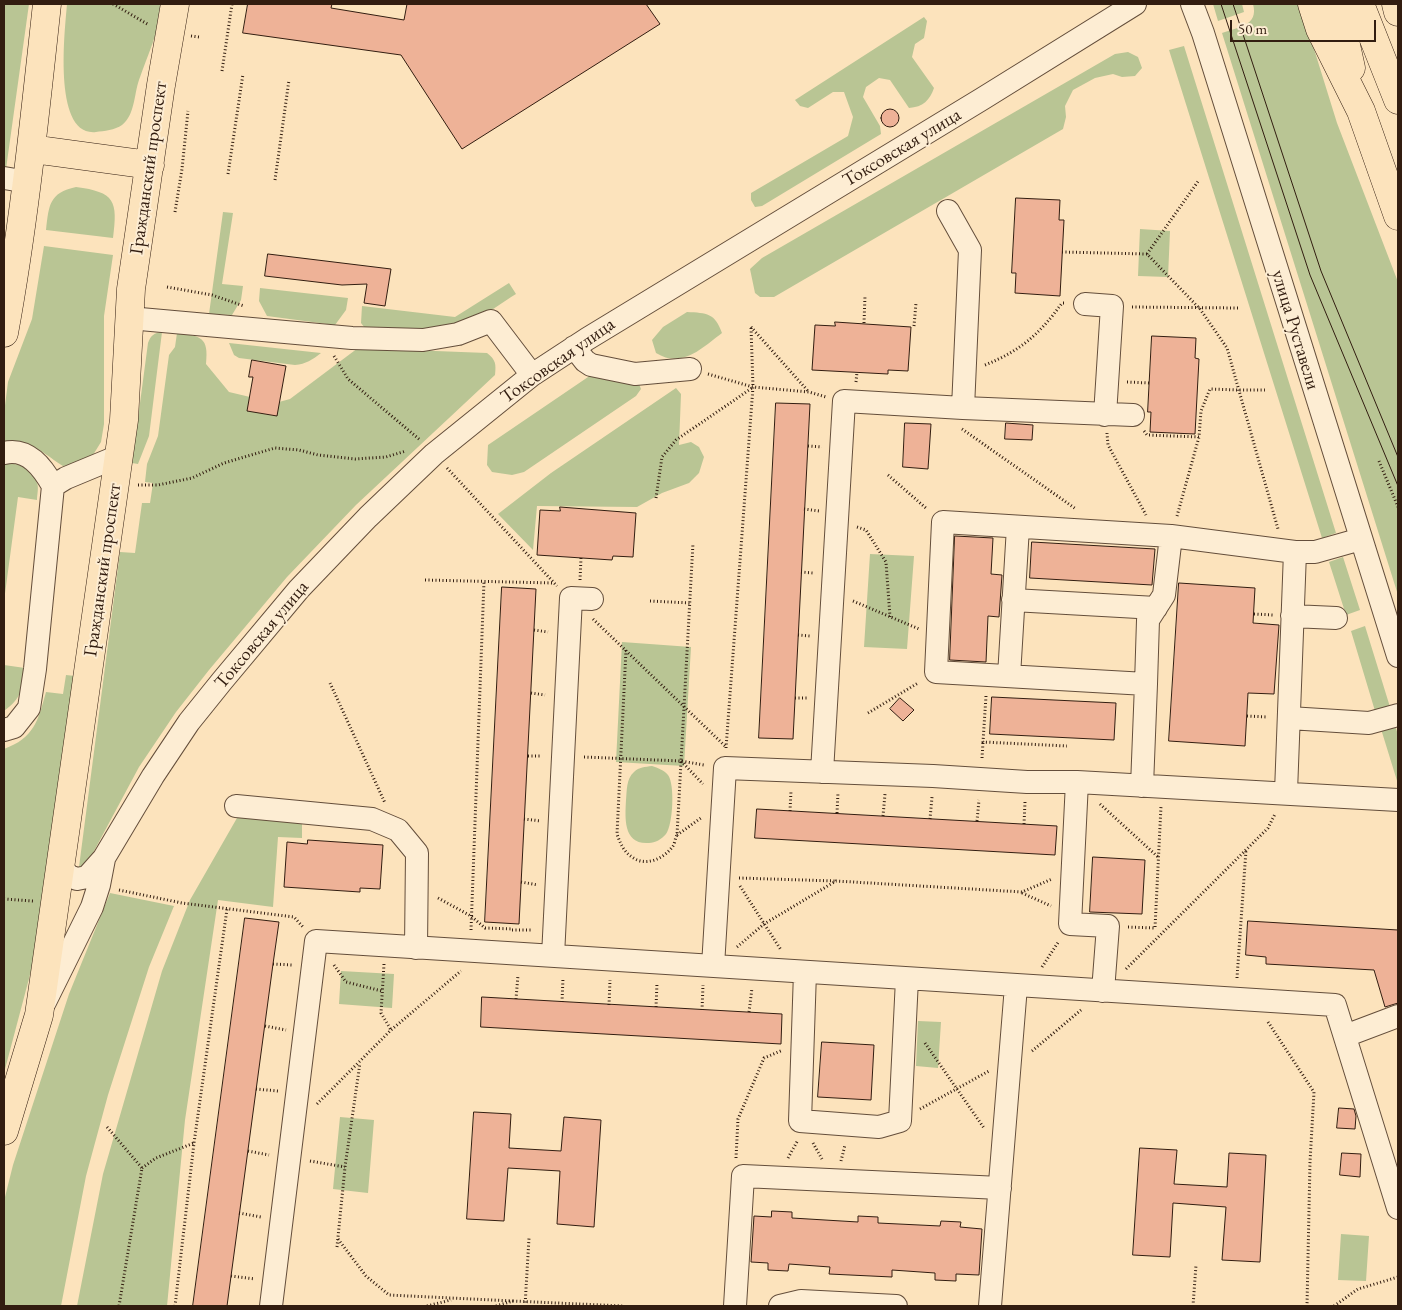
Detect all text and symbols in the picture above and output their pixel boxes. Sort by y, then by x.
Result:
scale bar [1232,10,1378,42]
text: 50 m [1238,19,1267,38]
street label: Гражданский проспект [126,80,172,256]
street label: Токсовская улица [839,104,965,192]
street label: улица Руставели [1266,267,1324,393]
street label: Токсовская улица [497,313,619,409]
street label: Гражданский проспект [80,482,126,658]
street label: Токсовская улица [210,576,314,694]

